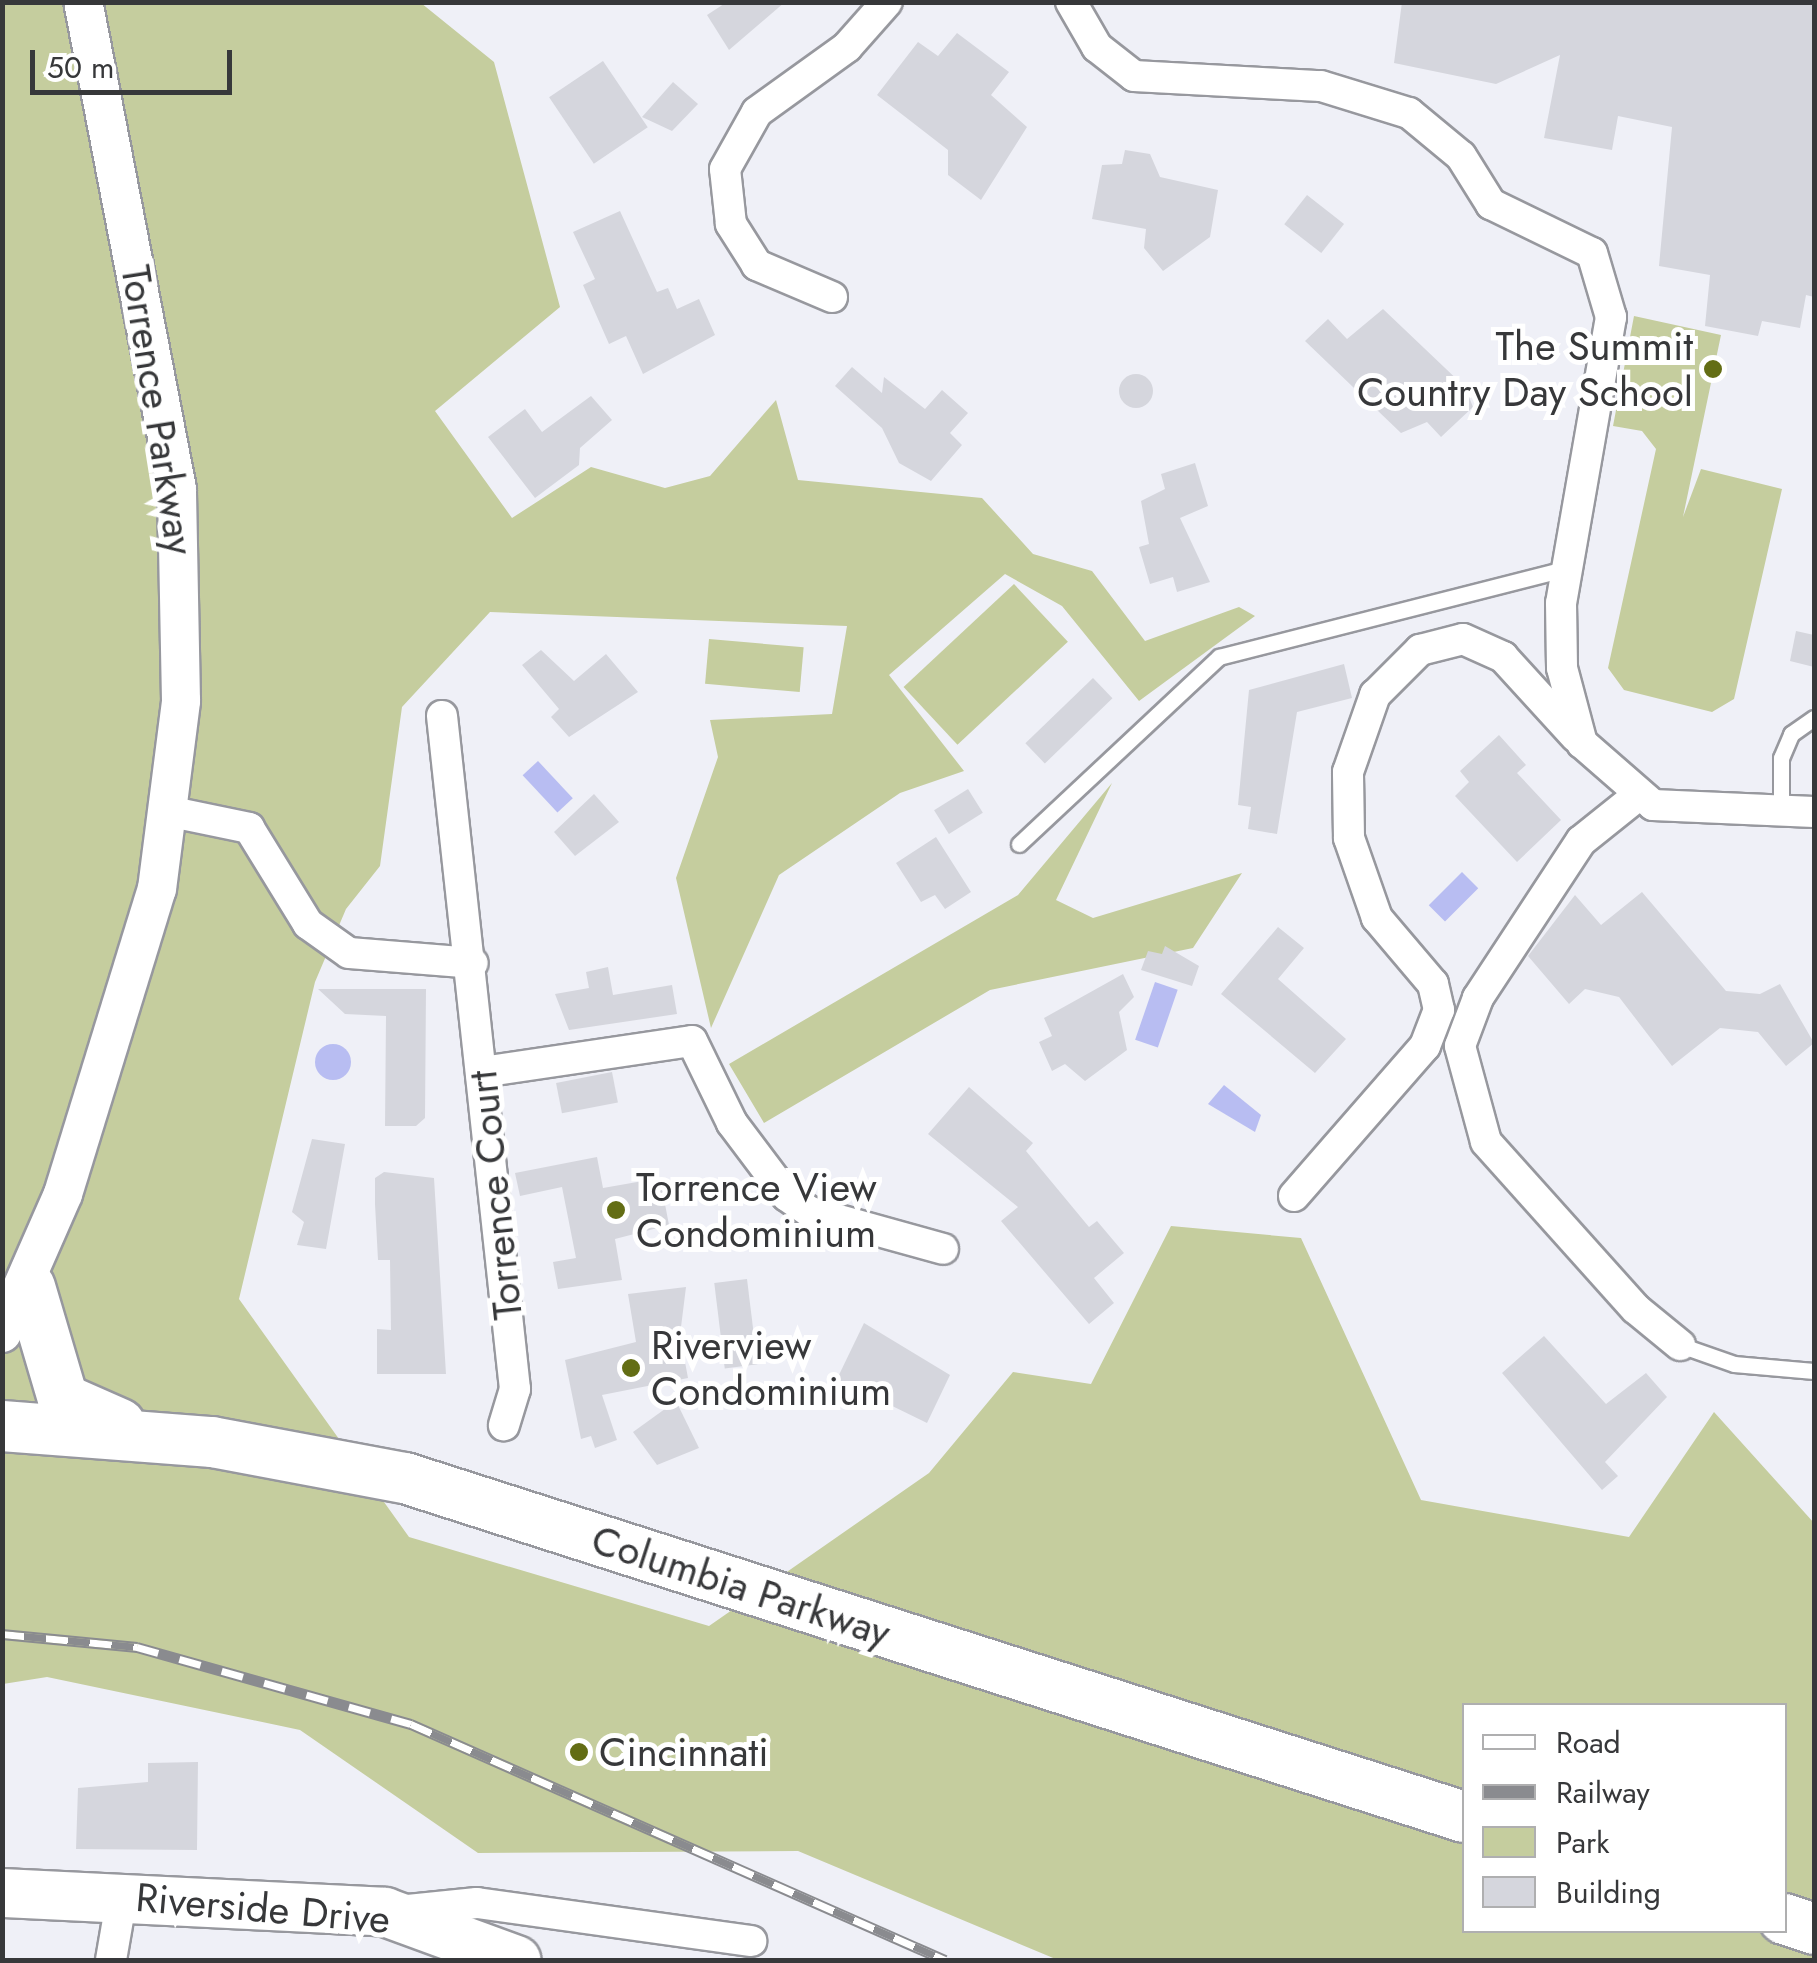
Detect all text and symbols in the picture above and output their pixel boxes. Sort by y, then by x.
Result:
scale bar [35,30,238,92]
text: 50 m [47,46,114,89]
street label: Torrence Parkway [111,262,205,558]
place label: The Summit Country Day School [1357,322,1693,416]
marker: The Summit Country Day School [1702,358,1724,380]
street label: Torrence Court [458,1068,532,1322]
place label: Torrence View Condominium [636,1163,877,1257]
marker: Torrence View Condominium [605,1199,627,1221]
place label: Riverview Condominium [651,1321,891,1415]
marker: Riverview Condominium [620,1357,642,1379]
street label: Columbia Parkway [586,1515,896,1657]
legend [1462,1703,1787,1933]
text: Road [1556,1721,1621,1764]
place label: Cincinnati [599,1728,769,1776]
marker: Cincinnati [568,1741,590,1763]
text: Railway [1556,1771,1650,1814]
text: Park [1556,1821,1609,1864]
text: Building [1556,1871,1661,1914]
street label: Riverside Drive [134,1873,392,1943]

